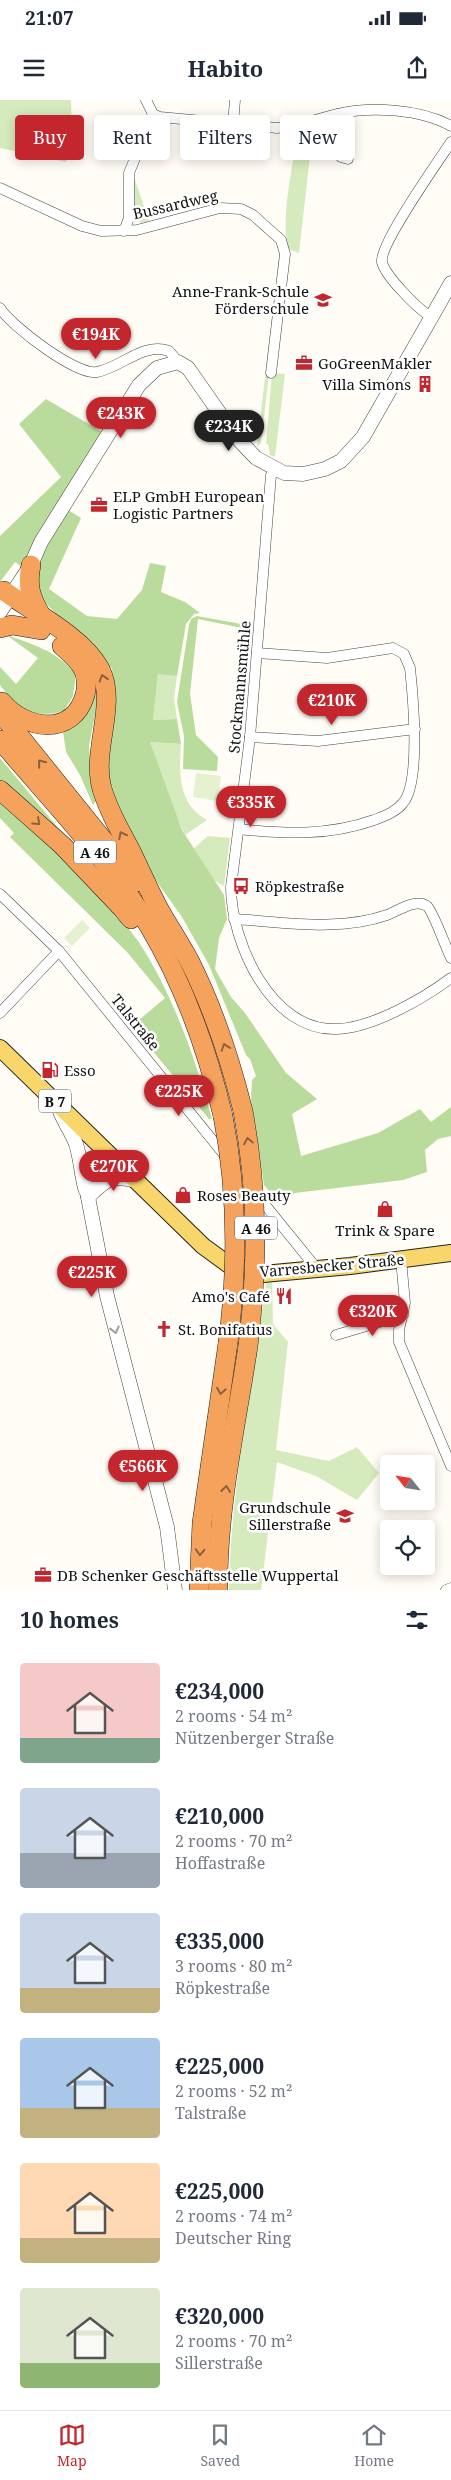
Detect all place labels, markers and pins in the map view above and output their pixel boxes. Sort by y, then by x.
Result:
place label: Anne-Frank-Schule Förderschule [172,281,309,318]
school or university icon: Anne-Frank-Schule Förderschule [313,290,333,310]
pin: €194K [61,318,131,360]
office icon: GoGreenMakler [294,353,314,373]
place label: GoGreenMakler [318,353,432,373]
place label: Villa Simons [322,374,411,394]
building icon: Villa Simons [415,374,435,394]
pin: €243K [86,396,156,439]
pin: €234K [194,410,264,452]
place label: ELP GmbH European Logistic Partners [113,486,265,523]
office icon: ELP GmbH European Logistic Partners [89,495,109,515]
pin: €210K [297,684,367,726]
pin: €335K [216,786,286,828]
bus stop icon: Röpkestraße [231,876,251,896]
place label: Röpkestraße [255,876,344,896]
fuel station icon: Esso [40,1060,60,1080]
place label: Esso [64,1060,96,1080]
pin: €225K [144,1074,214,1117]
pin: €270K [79,1150,149,1192]
shop icon: Roses Beauty [173,1185,193,1205]
place label: Roses Beauty [197,1185,291,1205]
shop icon: Trink & Spare [375,1199,395,1219]
place label: Trink & Spare [335,1220,435,1240]
pin: €225K [57,1256,127,1298]
place label: Amo's Café [191,1286,270,1306]
restaurant icon: Amo's Café [274,1286,294,1306]
pin: €320K [338,1294,408,1337]
church icon: St. Bonifatius [154,1319,174,1339]
place label: St. Bonifatius [178,1319,273,1339]
pin: €566K [108,1450,178,1492]
place label: Grundschule Sillerstraße [239,1497,331,1534]
school or university icon: Grundschule Sillerstraße [335,1506,355,1526]
office icon: DB Schenker Geschäftsstelle Wuppertal [33,1565,53,1585]
place label: DB Schenker Geschäftsstelle Wuppertal [57,1565,339,1585]

